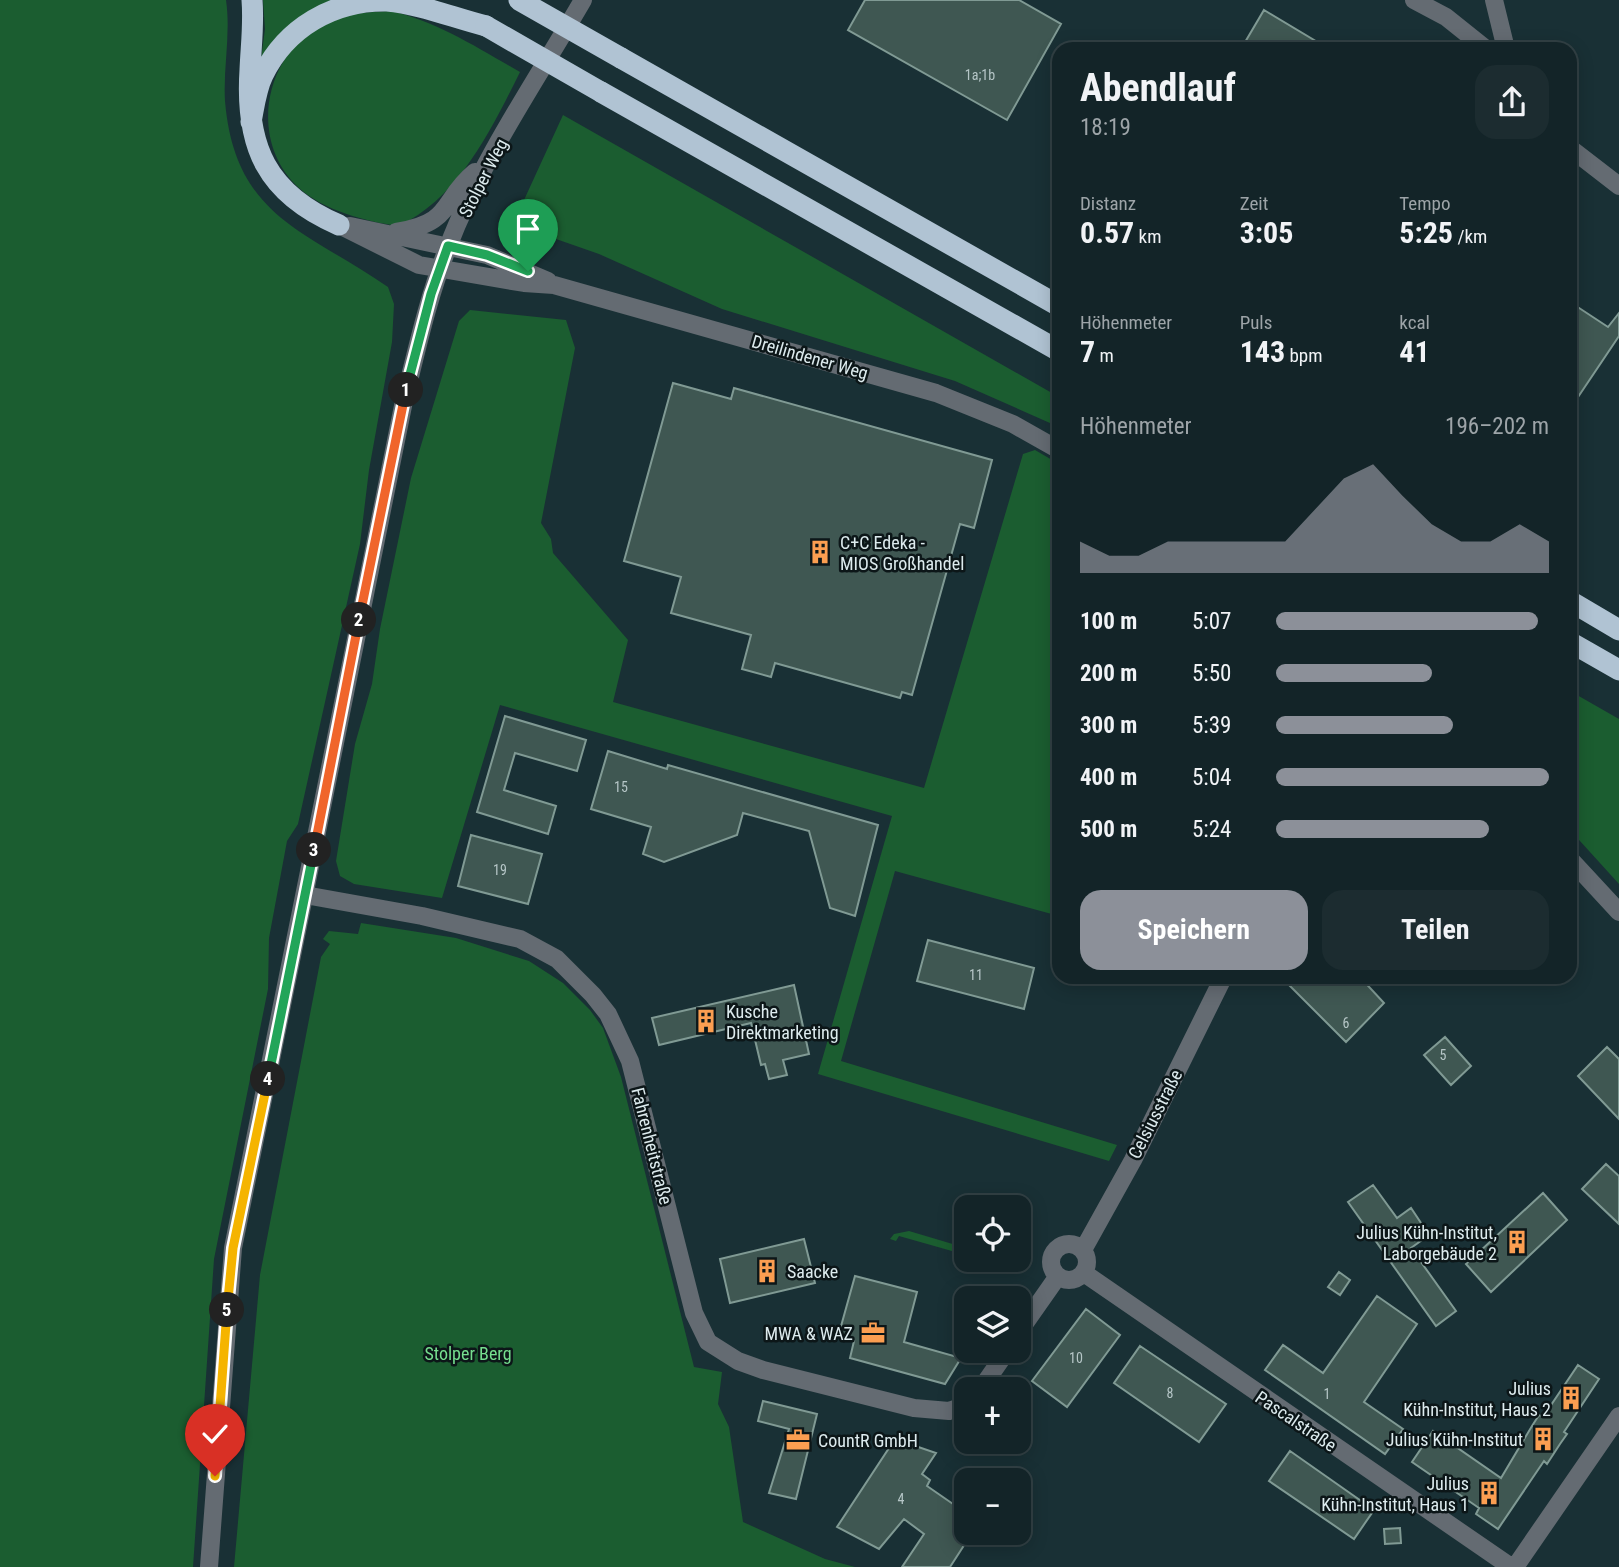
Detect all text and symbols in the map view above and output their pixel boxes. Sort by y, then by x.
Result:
button: share [1475,65,1549,139]
text: Abendlauf [1080,66,1236,110]
house number: 1a;1b [965,67,995,83]
text: 18:19 [1080,114,1131,141]
street label: Stolper Weg [454,135,512,221]
text: Distanz [1080,192,1136,215]
text: Zeit [1240,192,1268,215]
text: Tempo [1399,192,1450,215]
pin [498,199,558,271]
icon: arrive [509,210,547,248]
text: 0.57 [1080,215,1134,250]
text: 3:05 [1240,215,1293,250]
text: 5:25 [1399,215,1453,250]
text: km [1134,225,1161,248]
text: /km [1453,225,1487,248]
text: Höhenmeter [1080,311,1172,334]
text: Puls [1240,311,1272,334]
text: kcal [1399,311,1430,334]
street label: Dreilindener Weg [749,330,871,384]
text: 7 [1080,334,1095,369]
text: 143 [1240,334,1285,369]
text: 41 [1399,334,1430,369]
text: m [1095,344,1114,367]
text: bpm [1285,344,1323,367]
pin: 1 [388,372,424,408]
text: 1 [401,378,410,401]
text: Höhenmeter [1080,413,1192,440]
text: 196–202 m [1445,413,1549,440]
place label: C+C Edeka - MIOS Großhandel [840,532,964,574]
building icon: C+C Edeka - MIOS Großhandel [806,538,834,566]
pin: 2 [342,602,376,638]
text: 2 [354,608,363,631]
text: 100 m [1080,608,1137,635]
text: 5:07 [1192,608,1231,635]
text: 200 m [1080,660,1137,687]
text: 5:50 [1192,660,1231,687]
text: 300 m [1080,712,1137,739]
text: 5:39 [1192,712,1231,739]
text: 400 m [1080,764,1137,791]
text: 5:04 [1192,764,1231,791]
house number: 15 [614,779,628,795]
text: 500 m [1080,816,1137,843]
text: 5:24 [1192,816,1231,843]
pin: 3 [296,832,332,868]
text: 3 [309,838,318,861]
house number: 19 [493,862,507,878]
button: Speichern [1080,890,1308,970]
button: Teilen [1322,890,1549,970]
house number: 11 [969,967,983,983]
place label: Kusche Direktmarketing [726,1001,839,1043]
building icon: Kusche Direktmarketing [692,1007,720,1035]
house number: 6 [1343,1015,1350,1031]
house number: 5 [1440,1047,1447,1063]
pin: 4 [250,1062,286,1096]
street label: Celsiusstraße [1124,1066,1186,1162]
text: 4 [263,1067,272,1090]
street label: Fahrenheitstraße [627,1085,677,1207]
map controls [954,1195,1031,1545]
button: locate [954,1195,1031,1272]
place label: Julius Kühn-Institut, Laborgebäude 2 [1356,1222,1497,1264]
building icon: Julius Kühn-Institut, Laborgebäude 2 [1503,1228,1531,1256]
building icon: Saacke [753,1257,781,1285]
place label: Saacke [787,1261,838,1282]
button: layers [954,1286,1031,1363]
pin: 5 [210,1292,244,1328]
text: 5 [222,1298,231,1321]
office icon: MWA & WAZ [859,1319,887,1347]
place label: MWA & WAZ [765,1323,853,1344]
park label: Stolper Berg [424,1343,512,1364]
house number: 10 [1069,1350,1083,1366]
button: + [954,1377,1031,1454]
place label: Julius Kühn-Institut, Haus 2 [1403,1378,1551,1420]
building icon: Julius Kühn-Institut, Haus 2 [1557,1384,1585,1412]
house number: 8 [1167,1385,1174,1401]
street label: Pascalstraße [1252,1386,1340,1456]
house number: 1 [1324,1386,1330,1402]
pin [185,1404,245,1476]
icon: check [196,1415,234,1453]
building icon: Julius Kühn-Institut [1529,1425,1557,1453]
office icon: CountR GmbH [784,1426,812,1454]
place label: Julius Kühn-Institut [1386,1429,1523,1450]
place label: CountR GmbH [818,1430,918,1451]
button: − [954,1468,1031,1545]
place label: Julius Kühn-Institut, Haus 1 [1321,1473,1469,1515]
building icon: Julius Kühn-Institut, Haus 1 [1475,1479,1503,1507]
house number: 4 [898,1491,905,1507]

